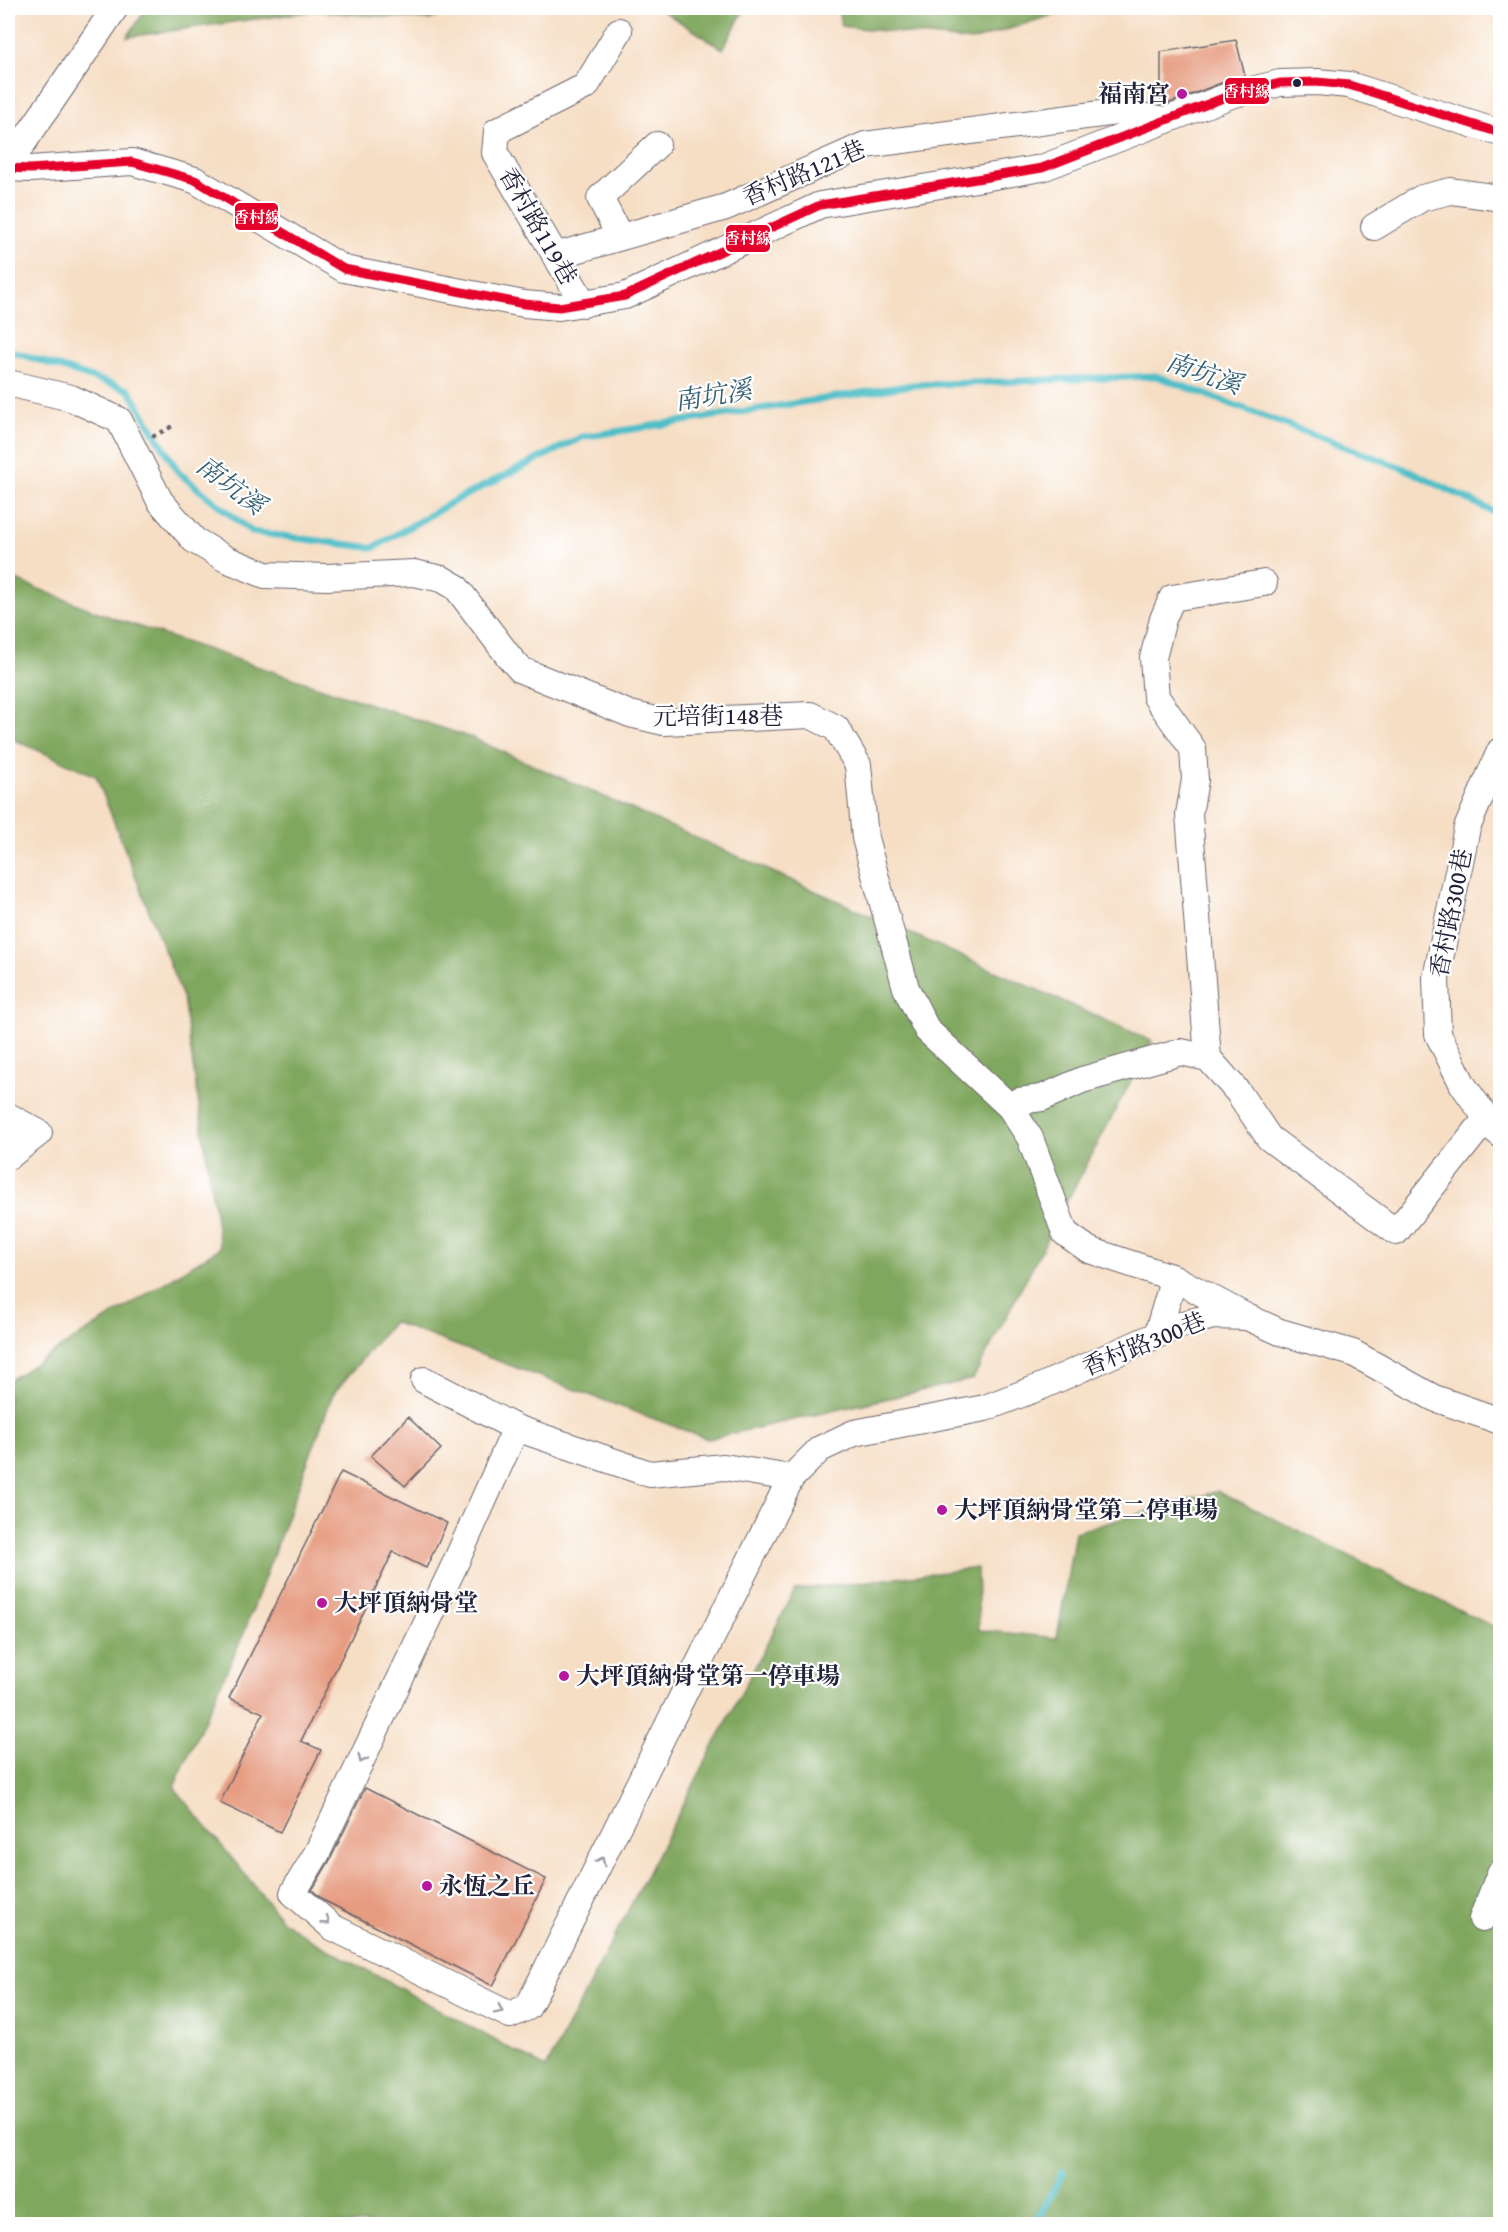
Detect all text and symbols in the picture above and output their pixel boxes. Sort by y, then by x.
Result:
place label: 福南宮 [1098,76,1170,111]
line badge: 香村線 [1224,77,1270,105]
unlabelled marker [1291,77,1303,89]
text: 香村線 [1223,79,1271,103]
marker: 福南宮 [1175,87,1189,101]
street label: 香村路121巷 [737,131,871,214]
street label: 香村路119巷 [491,160,586,291]
line badge: 香村線 [234,202,279,231]
text: 香村線 [233,205,281,229]
line badge: 香村線 [725,224,771,253]
text: 香村線 [724,226,772,250]
water label: 南坑溪 [1161,341,1250,405]
water label: 南坑溪 [671,369,757,420]
water label: 南坑溪 [188,446,277,525]
street label: 元培街148巷 [653,698,783,733]
street label: 香村路300巷 [1421,845,1480,980]
street label: 香村路300巷 [1077,1303,1211,1384]
place label: 大坪頂納骨堂第二停車場 [954,1492,1218,1527]
marker: 大坪頂納骨堂第二停車場 [935,1503,949,1517]
place label: 大坪頂納骨堂 [334,1585,478,1620]
marker: 大坪頂納骨堂 [315,1596,329,1610]
place label: 大坪頂納骨堂第一停車場 [576,1658,840,1693]
marker: 大坪頂納骨堂第一停車場 [557,1669,571,1683]
one-way arrow [358,1753,370,1764]
one-way arrow [593,1856,605,1867]
place label: 永恆之丘 [439,1868,535,1903]
marker: 永恆之丘 [420,1879,434,1893]
one-way arrow [319,1914,330,1925]
one-way arrow [493,2002,504,2014]

